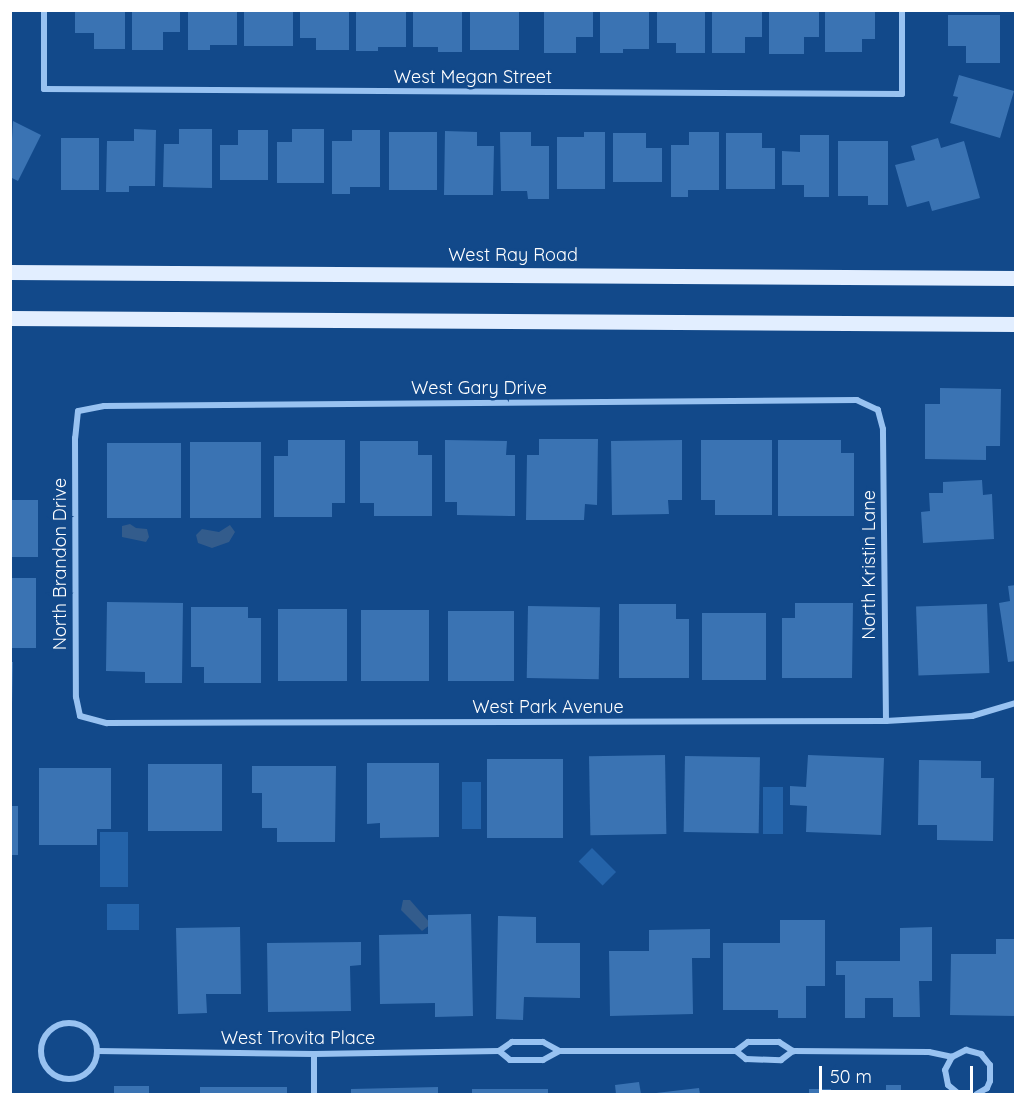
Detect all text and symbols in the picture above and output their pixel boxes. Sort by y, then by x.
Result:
street label: West Megan Street [394,66,552,88]
street label: West Ray Road [448,244,578,266]
street label: West Gary Drive [411,377,547,399]
street label: North Brandon Drive [49,478,71,650]
street label: North Kristin Lane [858,490,880,640]
street label: West Park Avenue [472,696,624,718]
street label: West Trovita Place [221,1027,375,1049]
scale bar [822,1054,976,1092]
text: 50 m [830,1065,872,1088]

